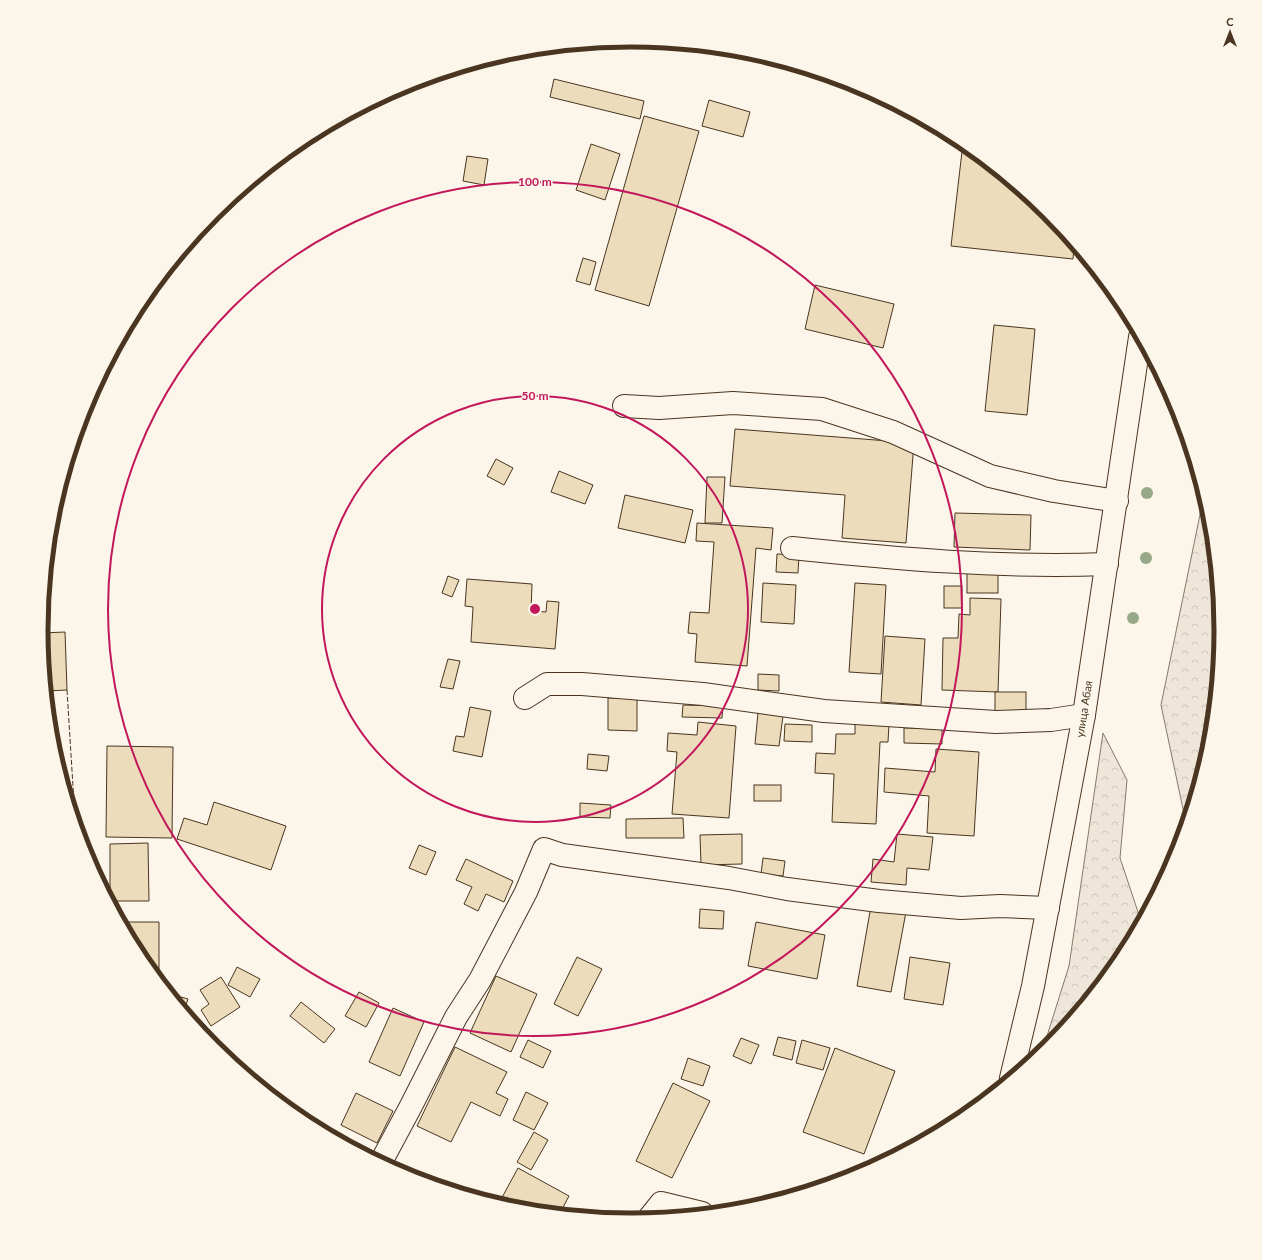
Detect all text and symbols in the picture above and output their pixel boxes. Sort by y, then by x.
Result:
north arrow [1210,12,1250,52]
text: С [1226,15,1234,28]
text: 100 m [518,174,552,189]
text: 50 m [522,388,548,403]
centre of rings [528,602,542,616]
street label: улица Абая [1073,680,1094,738]

